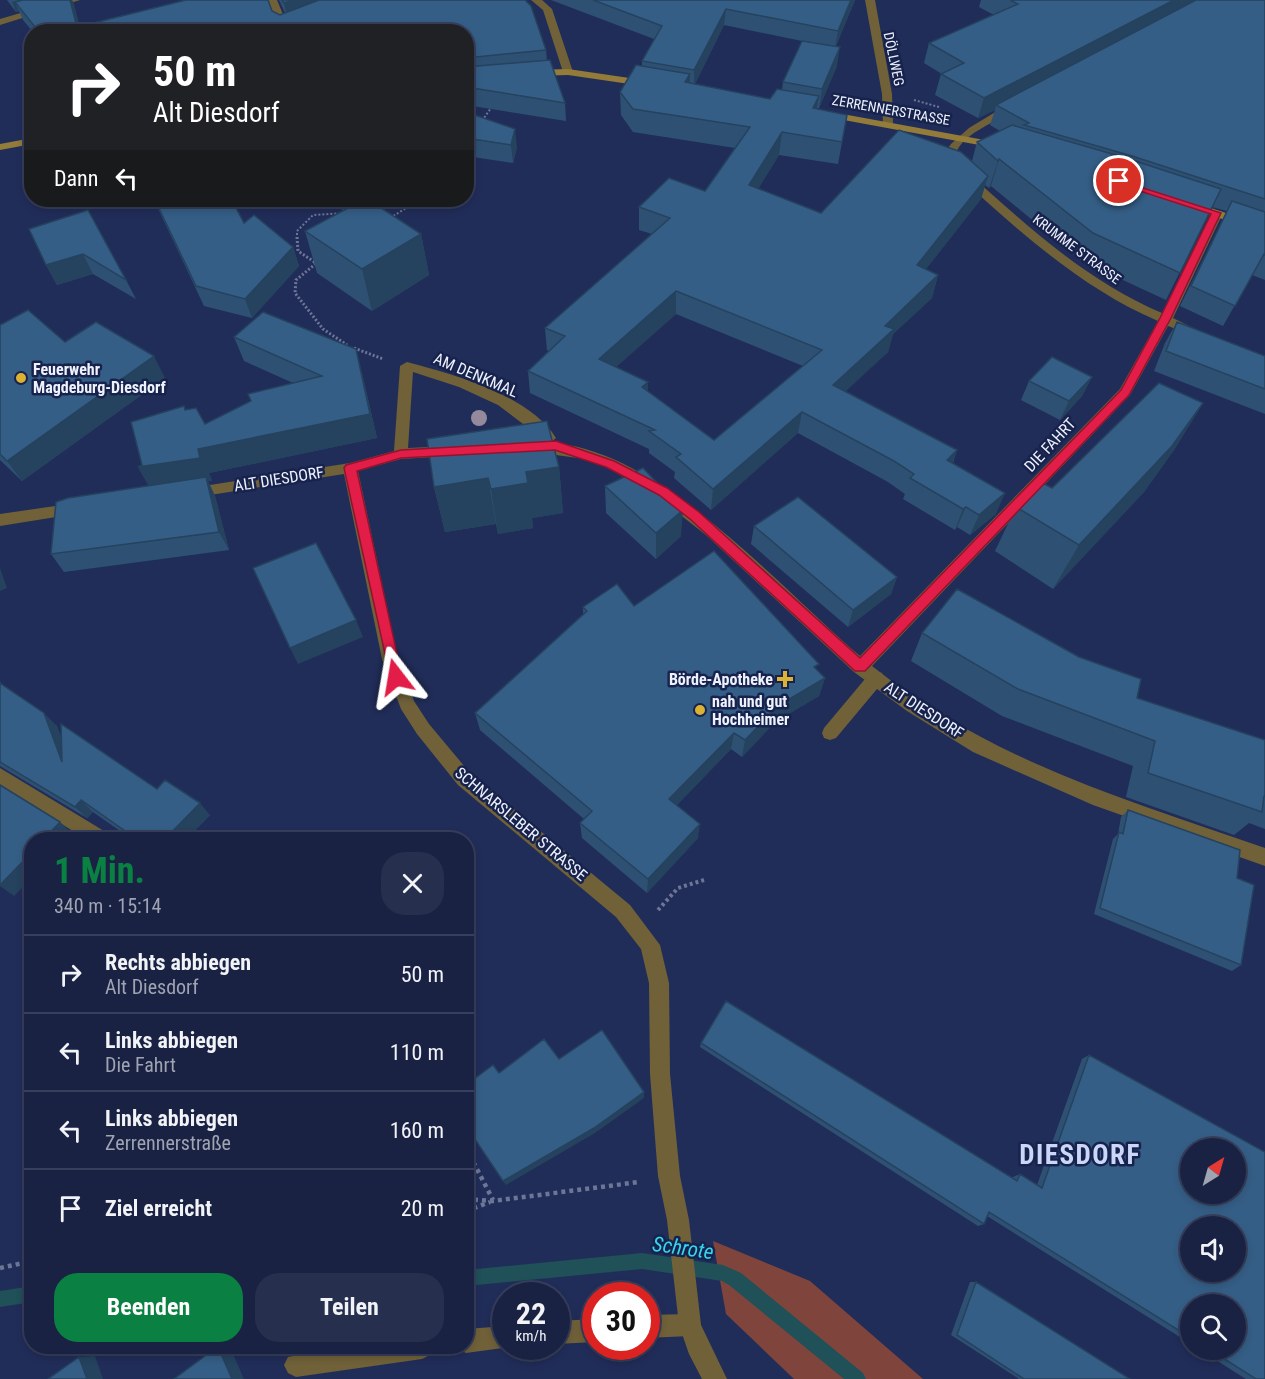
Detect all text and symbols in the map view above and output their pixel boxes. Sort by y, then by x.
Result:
street label: DÖLLWEG [880,31,908,87]
text: 50 m [153,47,236,96]
icon: right [54,48,132,126]
street label: ZERRENNERSTRASSE [831,92,951,128]
text: Alt Diesdorf [153,97,279,129]
pin [1093,155,1144,206]
icon: left [110,162,143,195]
icon: arrive [1102,164,1135,197]
text: Dann [54,166,98,191]
street label: KRUMME STRASSE [1030,211,1124,287]
street label: AM DENKMAL [431,349,521,401]
place label: Feuerwehr Magdeburg-Diesdorf [33,360,166,397]
marker: Feuerwehr Magdeburg-Diesdorf [14,371,28,385]
street label: DIE FAHRT [1020,414,1080,476]
street label: ALT DIESDORF [233,462,326,495]
position arrow [364,645,428,709]
place label: Börde-Apotheke [669,670,773,689]
marker: Börde-Apotheke [778,672,792,686]
street label: ALT DIESDORF [881,677,967,743]
place label: nah und gut Hochheimer [712,692,789,729]
marker: nah und gut Hochheimer [693,703,707,717]
street label: SCHNARSLEBER STRASSE [451,763,591,885]
text: 1 Min. [54,850,145,892]
button: close [381,852,444,915]
text: 340 m · 15:14 [54,894,161,918]
text: Rechts abbiegen [105,950,251,975]
icon: right [54,958,87,991]
text: 50 m [401,962,444,987]
text: Alt Diesdorf [105,975,199,999]
text: Links abbiegen [105,1028,238,1053]
icon: left [54,1036,87,1069]
text: 110 m [390,1040,444,1065]
text: Die Fahrt [105,1053,176,1077]
text: Links abbiegen [105,1106,238,1131]
icon: left [54,1114,87,1147]
text: 160 m [390,1118,444,1143]
text: Zerrennerstraße [105,1131,231,1155]
north arrow [1180,1138,1246,1204]
map controls [1180,1138,1246,1360]
district label: DIESDORF [1019,1139,1141,1171]
icon: arrive [54,1192,87,1225]
text: Ziel erreicht [105,1196,212,1221]
text: 20 m [401,1196,444,1221]
button: sound [1180,1216,1246,1282]
water label: Schrote [651,1232,715,1264]
button: Beenden [54,1273,243,1342]
button: Teilen [255,1273,444,1342]
speed limit sign: 30 [582,1282,660,1360]
button: search [1180,1294,1246,1360]
text: 22 [516,1296,546,1331]
text: km/h [516,1327,546,1345]

